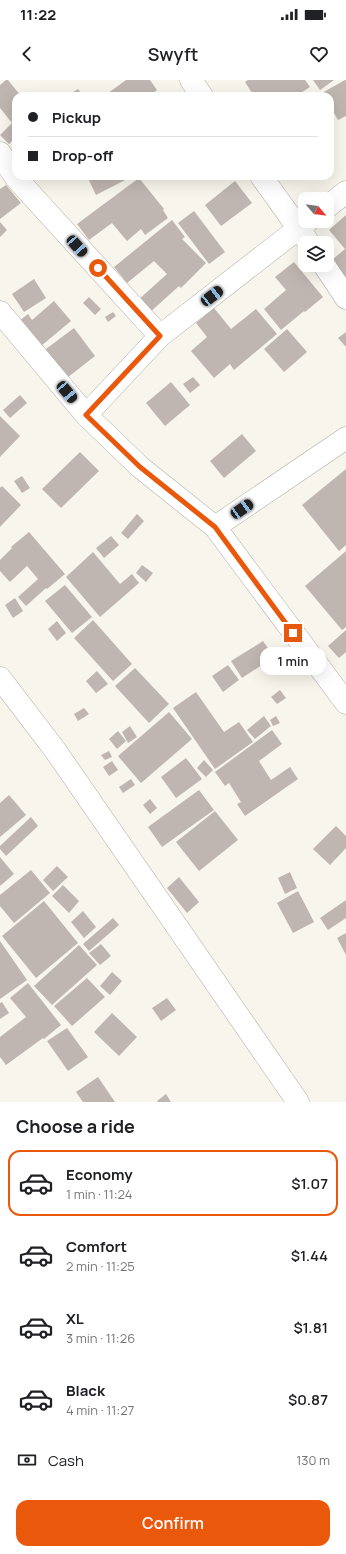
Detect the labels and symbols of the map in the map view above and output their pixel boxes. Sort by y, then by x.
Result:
north arrow [298,192,334,228]
car [65,233,89,259]
route start [89,259,107,277]
car [199,284,225,308]
car [55,379,79,405]
car [229,497,255,521]
route end [284,624,302,642]
callout: 1 min [260,647,326,675]

